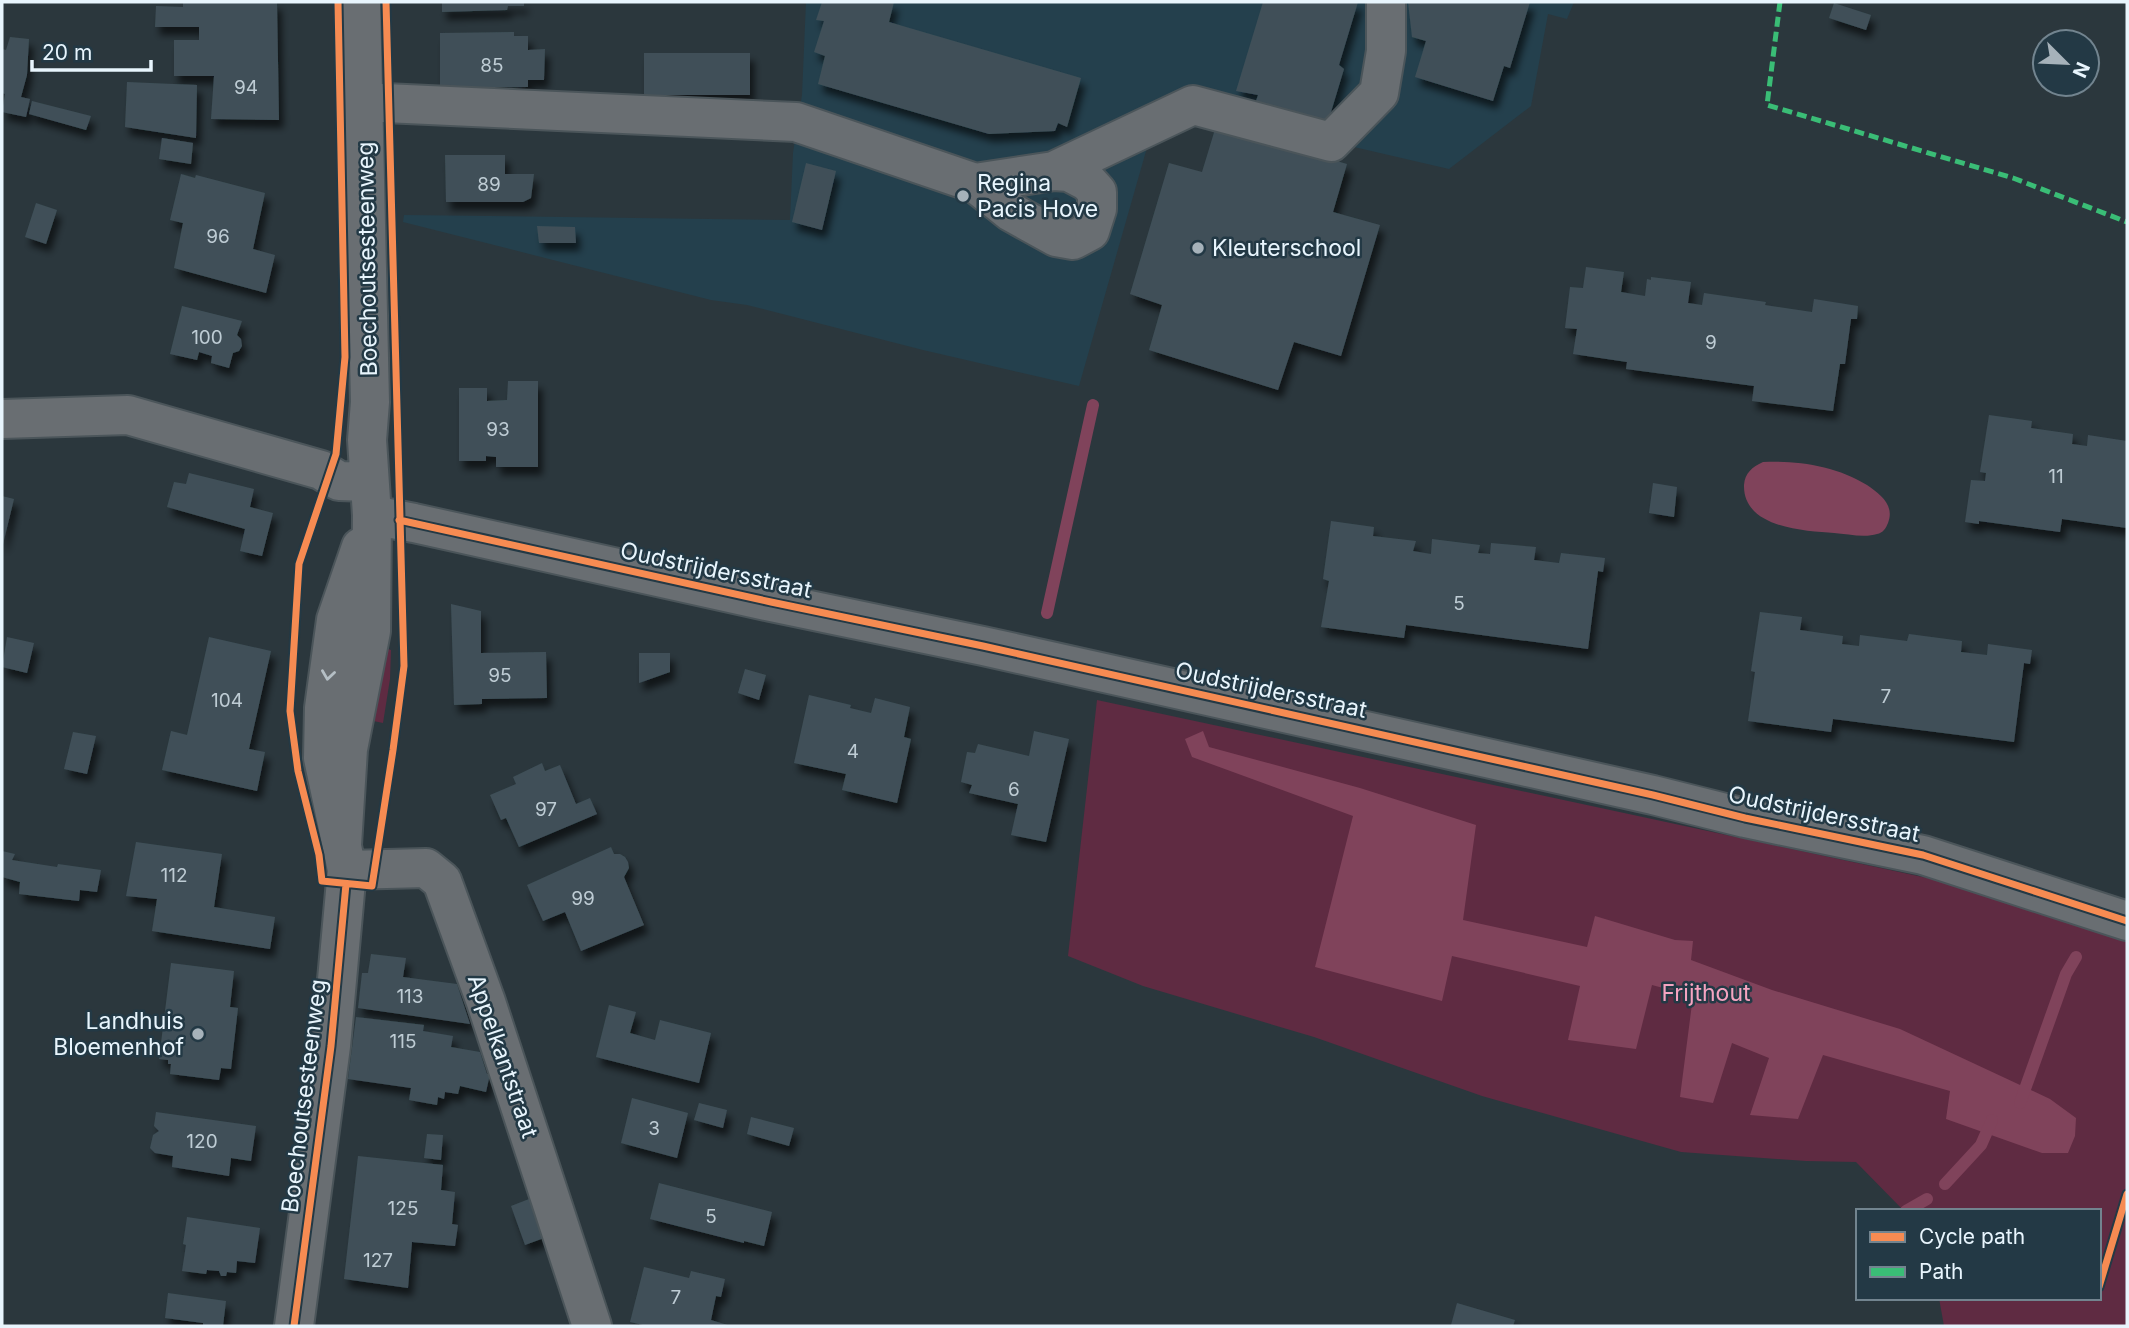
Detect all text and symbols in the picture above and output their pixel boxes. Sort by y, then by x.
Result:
scale bar [32,28,150,72]
north arrow [2031,28,2101,98]
text: 20 m [42,40,92,65]
house number: 85 [480,54,504,77]
text: N [2068,58,2095,81]
house number: 94 [234,76,258,99]
street label: Boechoutsesteenweg [351,141,383,377]
place label: Regina Pacis Hove [977,169,1098,223]
house number: 89 [477,173,501,196]
marker: Regina Pacis Hove [955,188,971,204]
house number: 96 [206,225,230,248]
place label: Kleuterschool [1212,234,1361,262]
marker: Kleuterschool [1190,240,1206,256]
house number: 100 [191,326,223,349]
house number: 9 [1705,331,1717,354]
house number: 93 [486,418,510,441]
house number: 11 [2048,465,2064,488]
street label: Oudstrijdersstraat [618,536,815,604]
house number: 5 [1453,592,1465,615]
street label: Oudstrijdersstraat [1173,656,1370,724]
house number: 95 [488,664,512,687]
one-way arrow [321,669,336,681]
house number: 7 [1881,685,1891,708]
house number: 104 [211,689,243,712]
house number: 4 [847,740,859,763]
house number: 6 [1008,778,1020,801]
street label: Oudstrijdersstraat [1726,780,1923,848]
house number: 97 [535,798,557,821]
house number: 112 [160,864,188,887]
house number: 99 [571,887,595,910]
street label: Appelkantstraat [462,971,544,1142]
street label: Boechoutsesteenweg [276,978,332,1214]
park label: Frijthout [1661,979,1751,1007]
house number: 113 [396,985,424,1008]
place label: Landhuis Bloemenhof [53,1007,184,1061]
marker: Landhuis Bloemenhof [190,1026,206,1042]
house number: 115 [389,1030,417,1053]
house number: 3 [648,1117,660,1140]
house number: 120 [186,1130,218,1153]
house number: 125 [388,1197,418,1220]
house number: 5 [705,1205,717,1228]
legend [1856,1209,2101,1300]
text: Cycle path [1919,1224,2025,1249]
house number: 127 [363,1249,393,1272]
text: Path [1919,1259,1964,1284]
house number: 7 [671,1286,681,1309]

